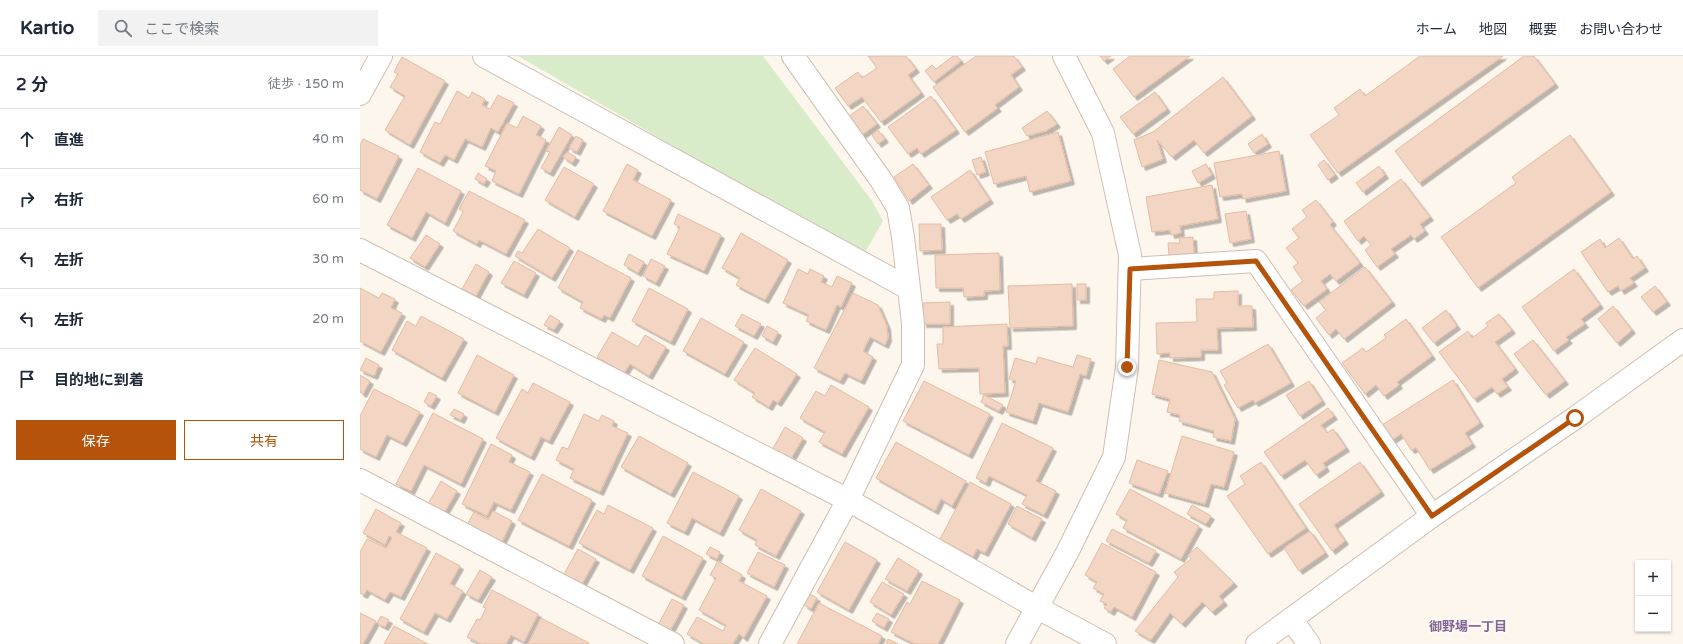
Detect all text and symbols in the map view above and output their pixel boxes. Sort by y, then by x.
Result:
search box [98,10,378,46]
text: Kartio [20,17,74,39]
icon: search [112,17,134,39]
text: ここで検索 [144,20,219,38]
text: ホーム [1415,21,1457,38]
text: 地図 [1479,21,1507,38]
text: 概要 [1529,21,1557,38]
text: お問い合わせ [1579,21,1663,38]
text: 2 分 [16,74,48,95]
text: 徒歩 · 150 m [268,76,344,92]
icon: ahead [16,128,38,150]
text: 直進 [54,131,84,149]
text: 40 m [312,131,344,147]
icon: right [16,188,38,210]
text: 右折 [54,191,84,209]
text: 60 m [312,191,344,207]
icon: left [16,248,38,270]
text: 左折 [54,251,84,269]
text: 30 m [312,251,344,267]
icon: left [16,308,38,330]
text: 左折 [54,311,84,329]
text: 20 m [312,311,344,327]
route end [1118,358,1136,376]
icon: arrive [16,368,38,390]
text: 目的地に到着 [54,371,144,389]
route start [1566,409,1584,427]
button: 保存 [16,420,176,460]
button: 共有 [184,420,344,460]
map controls [1635,560,1671,632]
button: + [1635,560,1671,596]
button: − [1635,596,1671,632]
district label: 御野場一丁目 [1429,619,1507,635]

